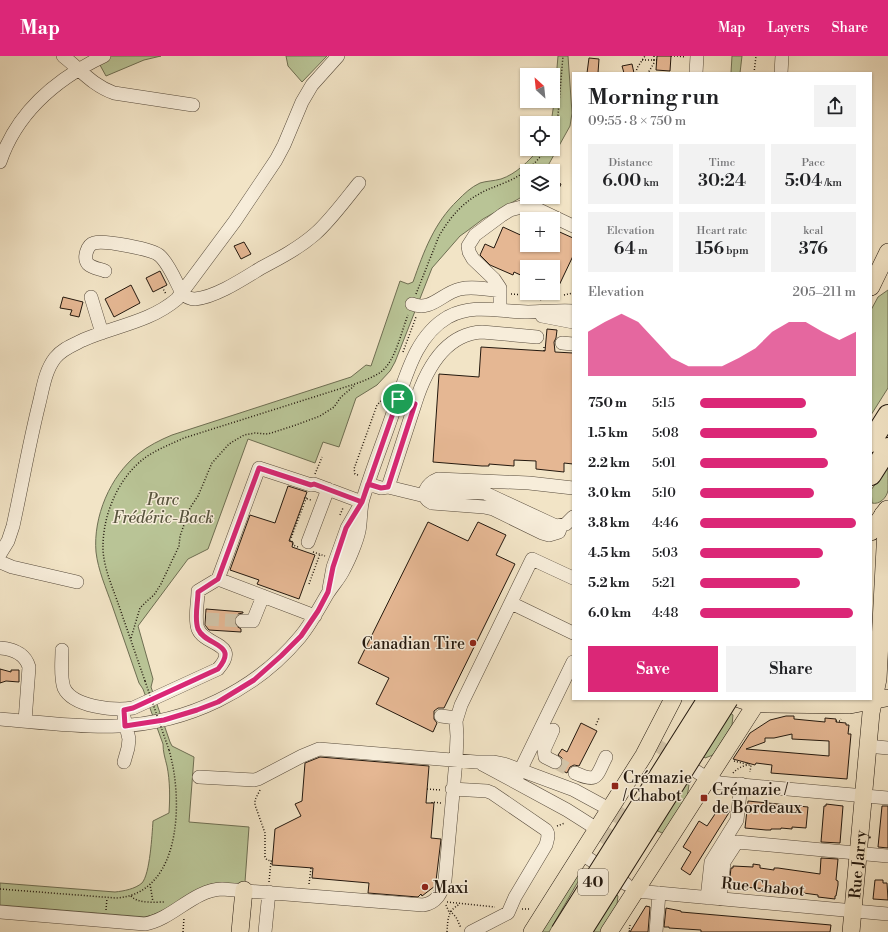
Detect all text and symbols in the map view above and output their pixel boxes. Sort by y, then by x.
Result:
text: Map [20,16,60,40]
text: Map [718,19,745,37]
text: Layers [767,19,810,37]
text: Share [832,19,868,37]
north arrow [520,68,560,108]
map controls [520,68,560,300]
text: Morning run [588,84,719,111]
button: share [814,85,856,127]
text: 09:55 · 8 × 750 m [588,113,686,129]
button: locate [520,116,560,156]
text: Distance [608,156,653,170]
text: Time [709,156,735,170]
text: Pace [802,156,825,170]
button: layers [520,164,560,204]
text: 6.00 [602,170,641,192]
text: 30:24 [698,170,746,192]
text: 5:04 [785,170,822,192]
text: km [641,176,659,190]
text: /km [822,176,842,190]
button: + [520,212,560,252]
text: Elevation [607,224,654,238]
text: Heart rate [697,224,747,238]
text: kcal [803,224,823,238]
text: 64 [614,238,636,260]
text: 156 [695,238,724,260]
text: 376 [799,238,828,260]
text: m [636,244,648,258]
text: bpm [724,244,749,258]
button: − [520,260,560,300]
text: Elevation [588,284,644,300]
text: 205–211 m [793,284,856,300]
pin [381,382,415,416]
icon: arrive [387,388,409,410]
text: 750 m [588,395,627,411]
text: 5:15 [652,395,675,411]
text: 1.5 km [588,425,628,441]
text: 5:08 [652,425,679,441]
text: 2.2 km [588,455,630,471]
text: 5:01 [652,455,676,471]
text: 3.0 km [588,485,631,501]
text: 5:10 [652,485,676,501]
park label: Parc Frédéric-Back [112,490,214,528]
text: 3.8 km [588,515,630,531]
text: 4:46 [652,515,678,531]
text: 4.5 km [588,545,630,561]
text: 5:03 [652,545,678,561]
text: 5.2 km [588,575,630,591]
text: 5:21 [652,575,675,591]
text: 6.0 km [588,605,631,621]
text: 4:48 [652,605,678,621]
place label: Canadian Tire [362,634,465,654]
marker: Canadian Tire [468,638,478,648]
button: Save [588,646,718,692]
button: Share [726,646,856,692]
place label: Crémazie / Chabot [622,768,692,806]
place label: Crémazie / de Bordeaux [712,780,803,818]
marker: Crémazie / Chabot [610,781,620,791]
marker: Crémazie / de Bordeaux [699,793,709,803]
street label: Rue Jarry [845,829,871,900]
road number: 40 [578,869,608,895]
street label: Rue Chabot [720,873,806,901]
place label: Maxi [433,878,469,898]
marker: Maxi [420,882,430,892]

